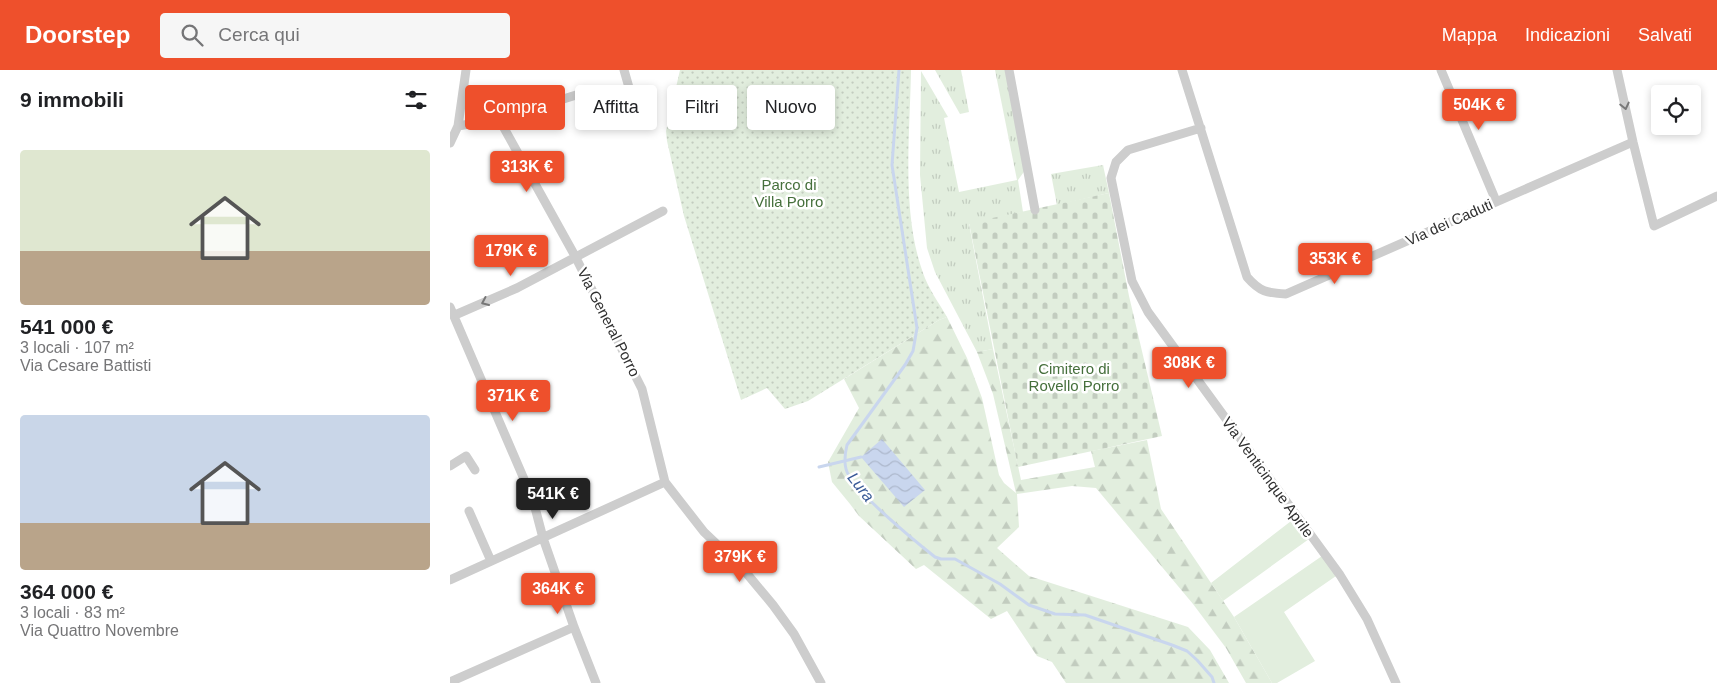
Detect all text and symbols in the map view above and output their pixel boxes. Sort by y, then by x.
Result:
search box [160,13,510,58]
text: Doorstep [25,21,130,48]
icon: search [178,21,206,49]
text: Cerca qui [218,24,300,45]
text: Mappa [1442,25,1497,45]
text: Indicazioni [1525,25,1610,45]
text: Salvati [1638,25,1692,45]
chip: Compra [465,85,565,130]
chip: Affitta [575,85,657,130]
chip: Filtri [667,85,737,130]
chip: Nuovo [747,85,835,130]
map controls [1651,85,1701,135]
button: locate [1651,85,1701,135]
icon: filters [402,86,430,114]
text: 9 immobili [20,88,124,111]
pin: 504K € [1438,88,1520,131]
text: 504K € [1453,96,1505,113]
one-way arrow [1619,102,1630,111]
pin: 313K € [486,150,568,193]
text: 313K € [501,158,553,175]
park label: Parco di Villa Porro [755,176,823,210]
icon: home [180,183,270,273]
street label: Via dei Caduti [1403,195,1495,249]
pin: 179K € [470,234,552,277]
text: 179K € [485,242,537,259]
pin: 353K € [1294,242,1376,285]
text: 353K € [1309,250,1361,267]
street label: Via General Porro [574,265,644,379]
one-way arrow [481,295,490,306]
text: 541 000 € [20,315,113,338]
text: 3 locali · 107 m² [20,339,134,356]
pin: 308K € [1148,346,1230,389]
text: 308K € [1163,354,1215,371]
text: Via Cesare Battisti [20,357,151,374]
park label: Cimitero di Rovello Porro [1029,360,1119,394]
pin: 371K € [472,380,554,422]
text: 371K € [487,387,539,404]
street label: Via Venticinque Aprile [1219,413,1317,541]
icon: home [180,448,270,538]
water label: Lura [844,469,878,505]
pin: 541K € [512,478,594,520]
text: 541K € [527,485,579,502]
pin: 379K € [699,540,781,583]
text: 379K € [714,548,766,565]
pin: 364K € [517,572,599,615]
text: 364 000 € [20,580,113,603]
text: 364K € [532,580,584,597]
text: 3 locali · 83 m² [20,604,125,621]
text: Via Quattro Novembre [20,622,179,639]

